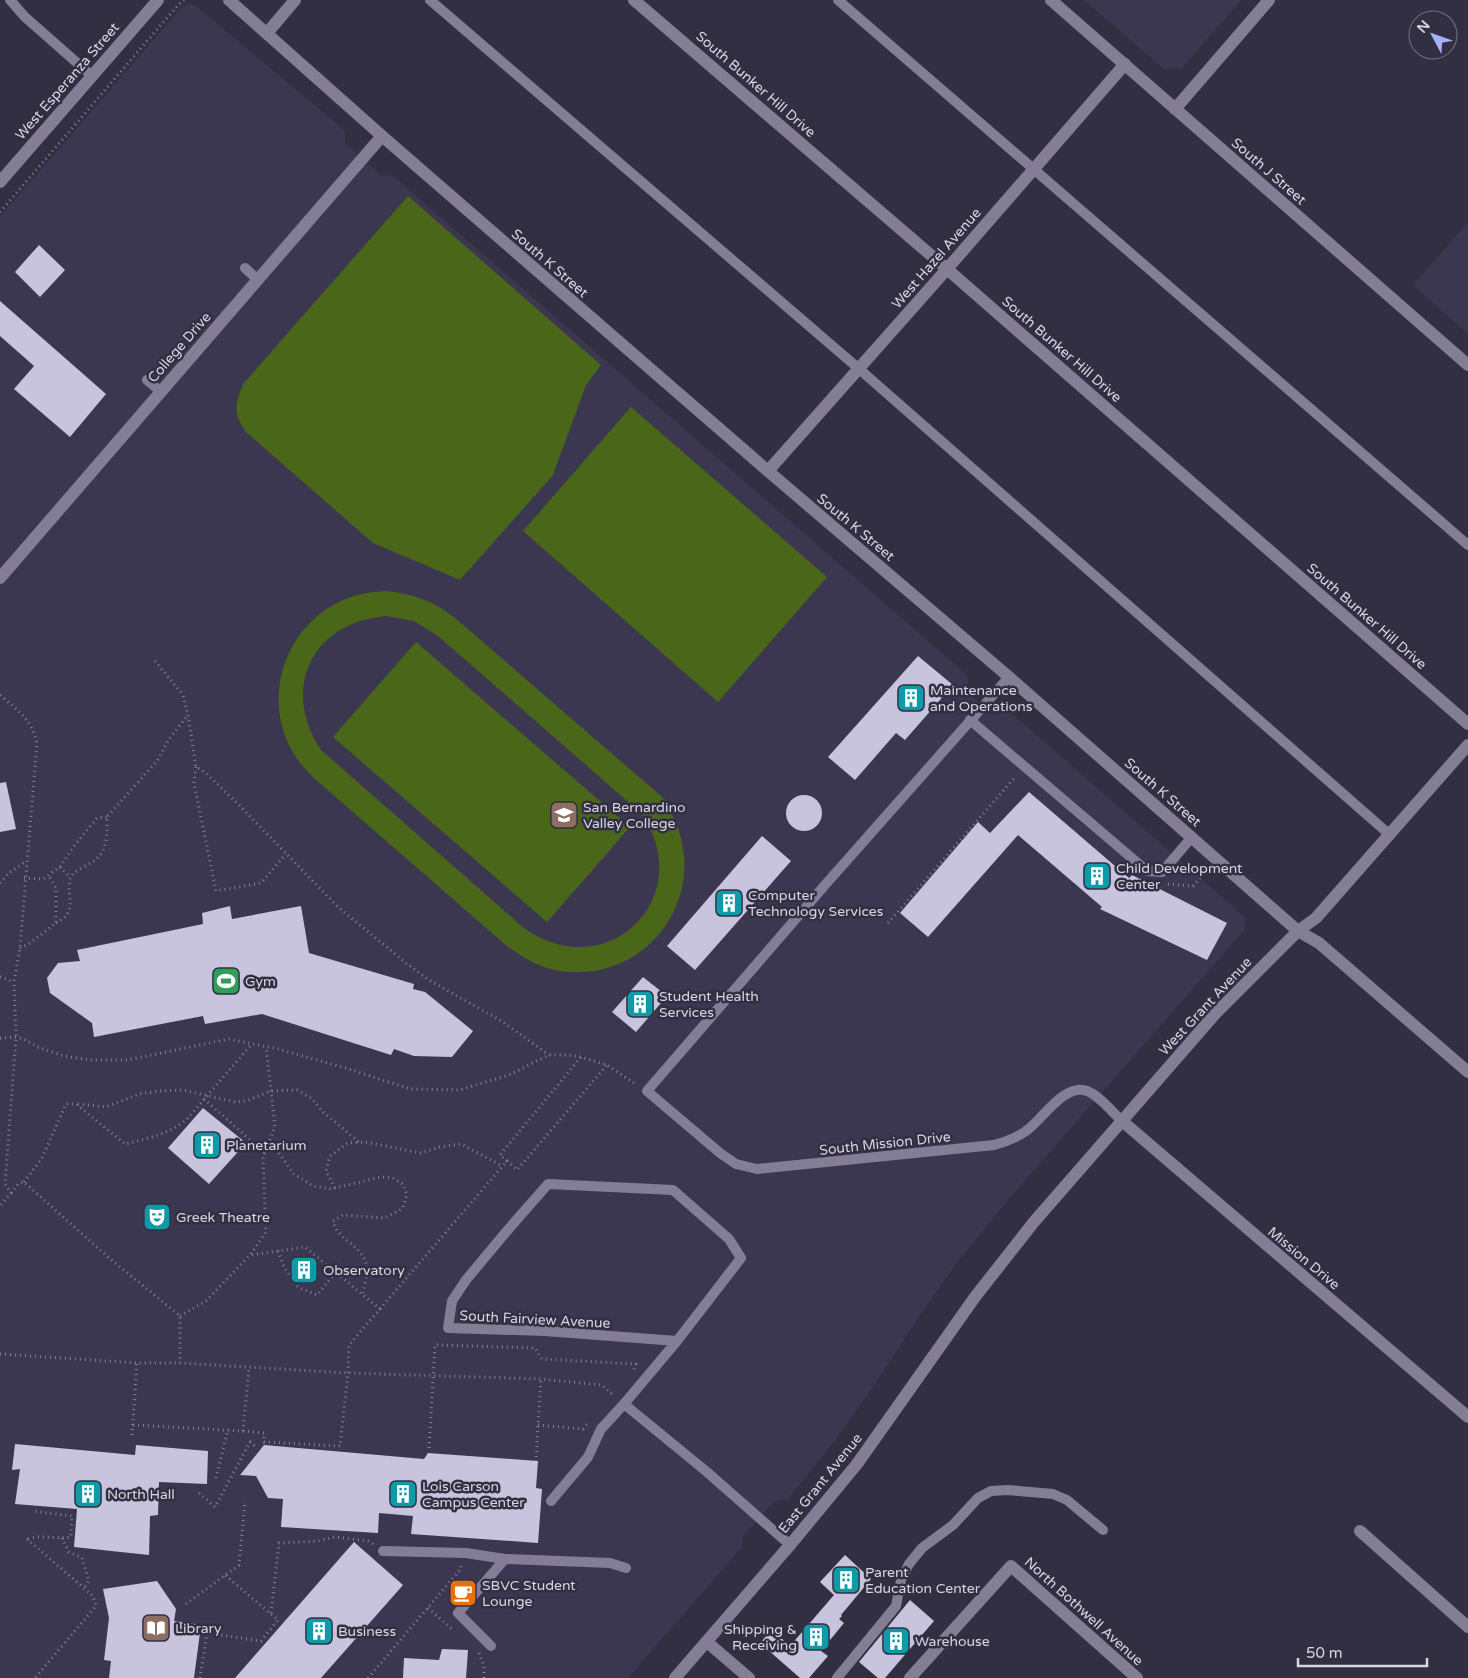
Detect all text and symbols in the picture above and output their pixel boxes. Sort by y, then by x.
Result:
north arrow [1408,10,1458,60]
text: N [1413,17,1434,37]
street label: West Esperanza Street [12,19,123,143]
street label: South Bunker Hill Drive [692,28,819,141]
street label: South J Street [1228,134,1310,209]
street label: West Hazel Avenue [888,205,985,312]
street label: South K Street [508,225,592,302]
street label: South Bunker Hill Drive [998,293,1125,406]
street label: College Drive [144,309,215,386]
street label: South K Street [813,490,898,565]
street label: South Bunker Hill Drive [1303,560,1430,673]
place label: Maintenance and Operations [930,682,1033,715]
building icon: Maintenance and Operations [896,683,926,713]
street label: South K Street [1121,754,1205,831]
place label: San Bernardino Valley College [583,799,685,832]
school or university icon: San Bernardino Valley College [549,800,579,830]
place label: Child Development Center [1116,860,1243,893]
building icon: Child Development Center [1082,861,1112,891]
place label: Computer Technology Services [748,887,884,920]
building icon: Computer Technology Services [714,888,744,918]
street label: West Grant Avenue [1155,954,1255,1059]
sports icon: Gym [211,966,241,996]
place label: Gym [245,973,276,990]
place label: Student Health Services [659,988,759,1021]
building icon: Student Health Services [625,989,655,1019]
street label: South Mission Drive [818,1128,952,1159]
building icon: Planetarium [192,1130,222,1160]
place label: Planetarium [226,1137,307,1154]
theatre icon: Greek Theatre [142,1202,172,1232]
place label: Greek Theatre [176,1209,270,1226]
street label: Mission Drive [1264,1223,1343,1294]
building icon: Observatory [289,1255,319,1285]
place label: Observatory [323,1262,405,1279]
street label: South Fairview Avenue [459,1307,611,1332]
street label: East Grant Avenue [775,1430,866,1537]
place label: Lois Carson Campus Center [422,1478,525,1511]
building icon: North Hall [73,1479,103,1509]
building icon: Lois Carson Campus Center [388,1479,418,1509]
place label: North Hall [107,1486,175,1503]
street label: North Bothwell Avenue [1021,1554,1147,1669]
place label: Parent Education Center [865,1564,981,1597]
building icon: Parent Education Center [831,1565,861,1595]
place label: SBVC Student Lounge [482,1577,576,1610]
cafe icon: SBVC Student Lounge [448,1578,478,1608]
library icon: Library [141,1613,171,1643]
building icon: Business [304,1616,334,1646]
place label: Library [175,1620,222,1637]
place label: Shipping & Receiving [724,1621,797,1654]
building icon: Shipping & Receiving [801,1622,831,1652]
place label: Business [338,1623,397,1640]
building icon: Warehouse [881,1626,911,1656]
place label: Warehouse [915,1633,990,1650]
scale bar [1298,1636,1427,1668]
text: 50 m [1306,1644,1343,1662]

